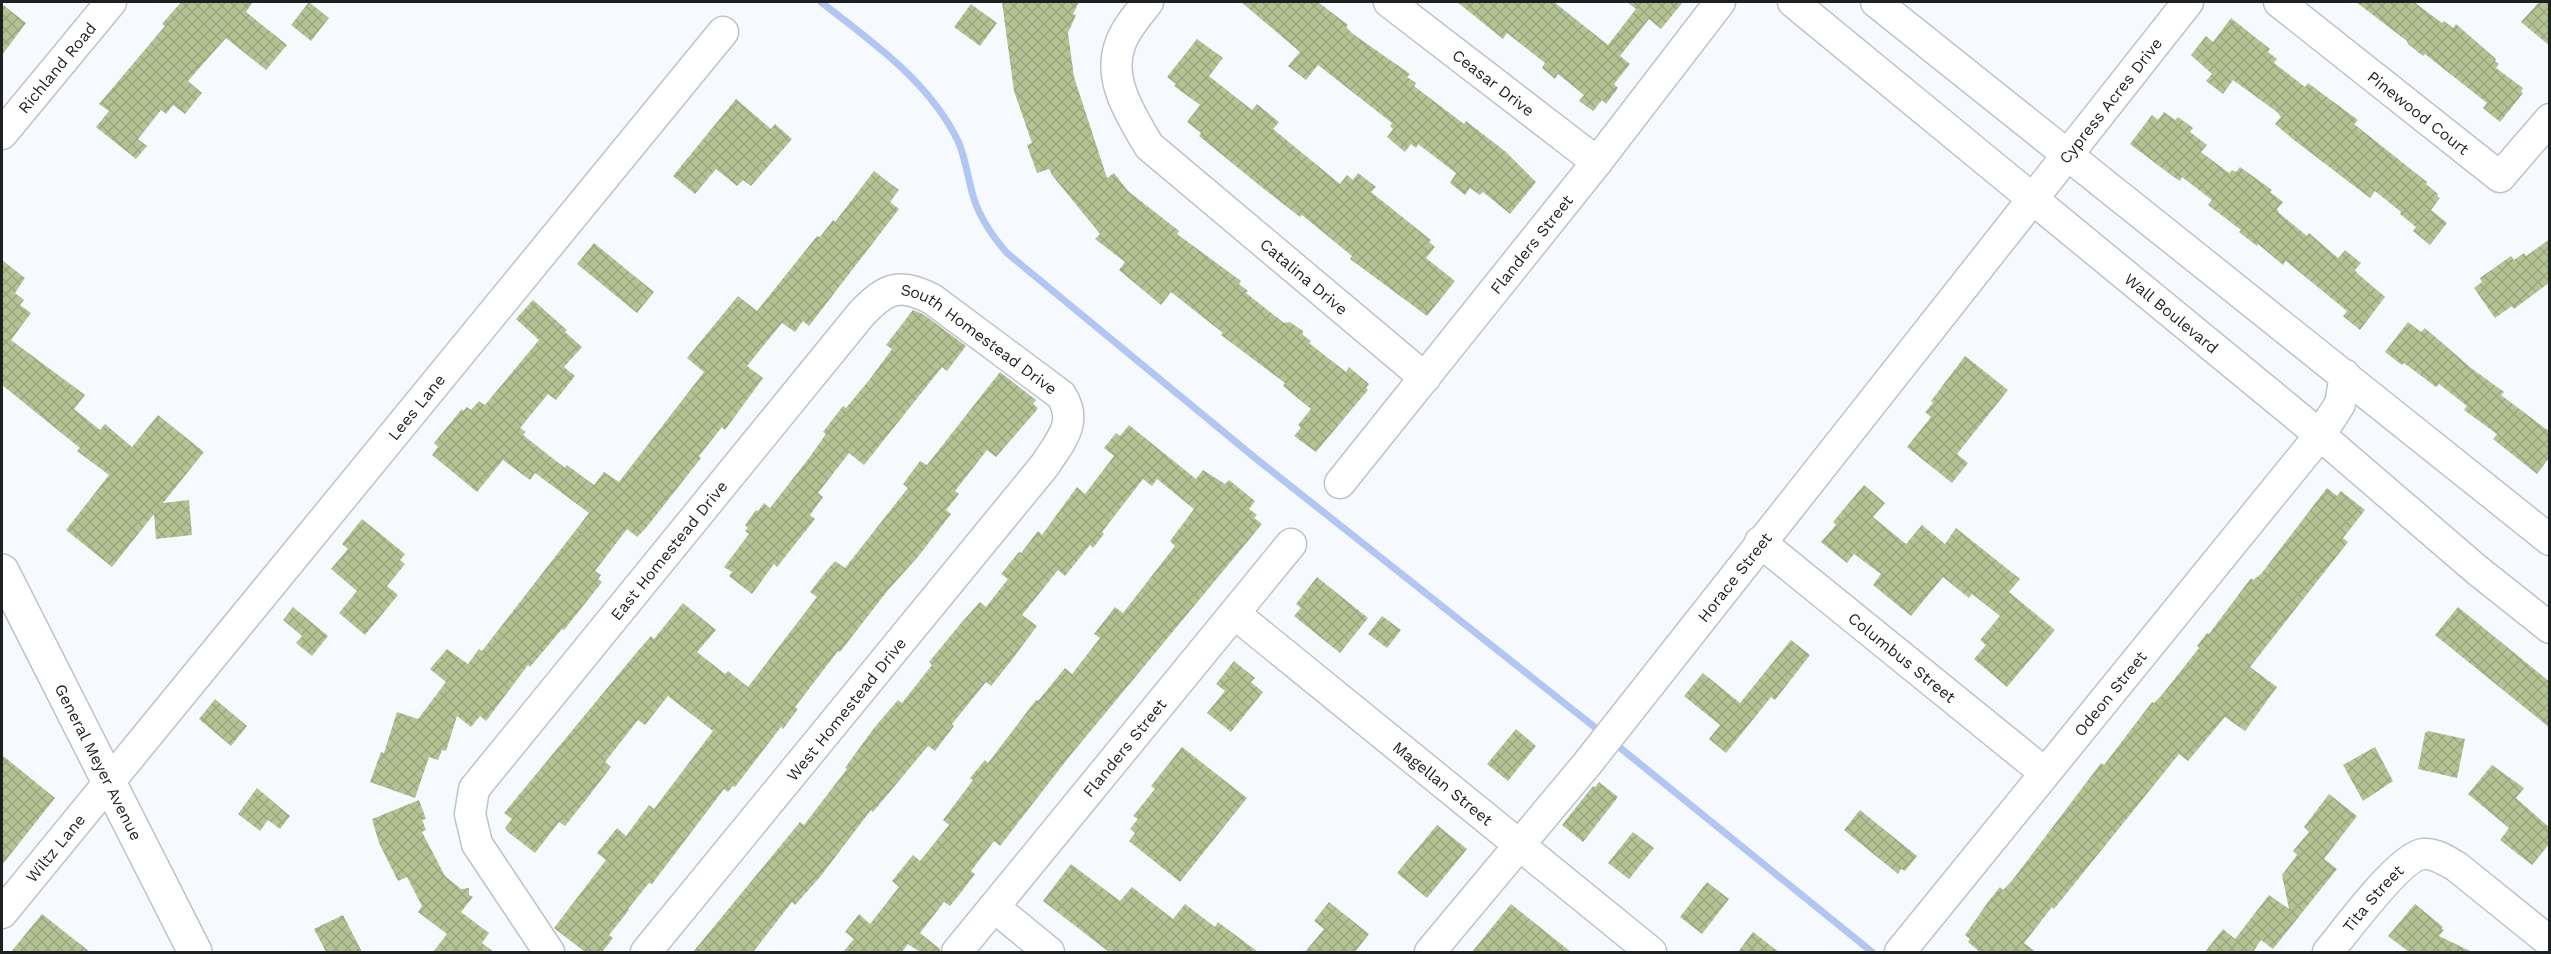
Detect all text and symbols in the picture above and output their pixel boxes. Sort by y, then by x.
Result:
street label: Richland Road [14,19,100,117]
street label: Cypress Acres Drive [2055,34,2166,168]
street label: Ceasar Drive [1449,45,1538,120]
street label: Pinewood Court [2364,67,2473,159]
street label: Flanders Street [1486,191,1577,298]
street label: Catalina Drive [1256,235,1351,319]
street label: Wall Boulevard [2120,269,2222,358]
street label: South Homestead Drive [900,280,1061,399]
street label: Lees Lane [384,370,449,444]
street label: East Homestead Drive [607,477,732,624]
street label: Horace Street [1694,529,1776,626]
street label: Columbus Street [1844,608,1960,707]
street label: West Homestead Drive [783,634,910,785]
street label: Odeon Street [2070,647,2151,740]
street label: General Meyer Avenue [51,681,146,843]
street label: Flanders Street [1079,695,1171,801]
street label: Magellan Street [1389,737,1497,830]
street label: Wiltz Lane [22,810,89,886]
street label: Tita Street [2339,861,2408,936]

